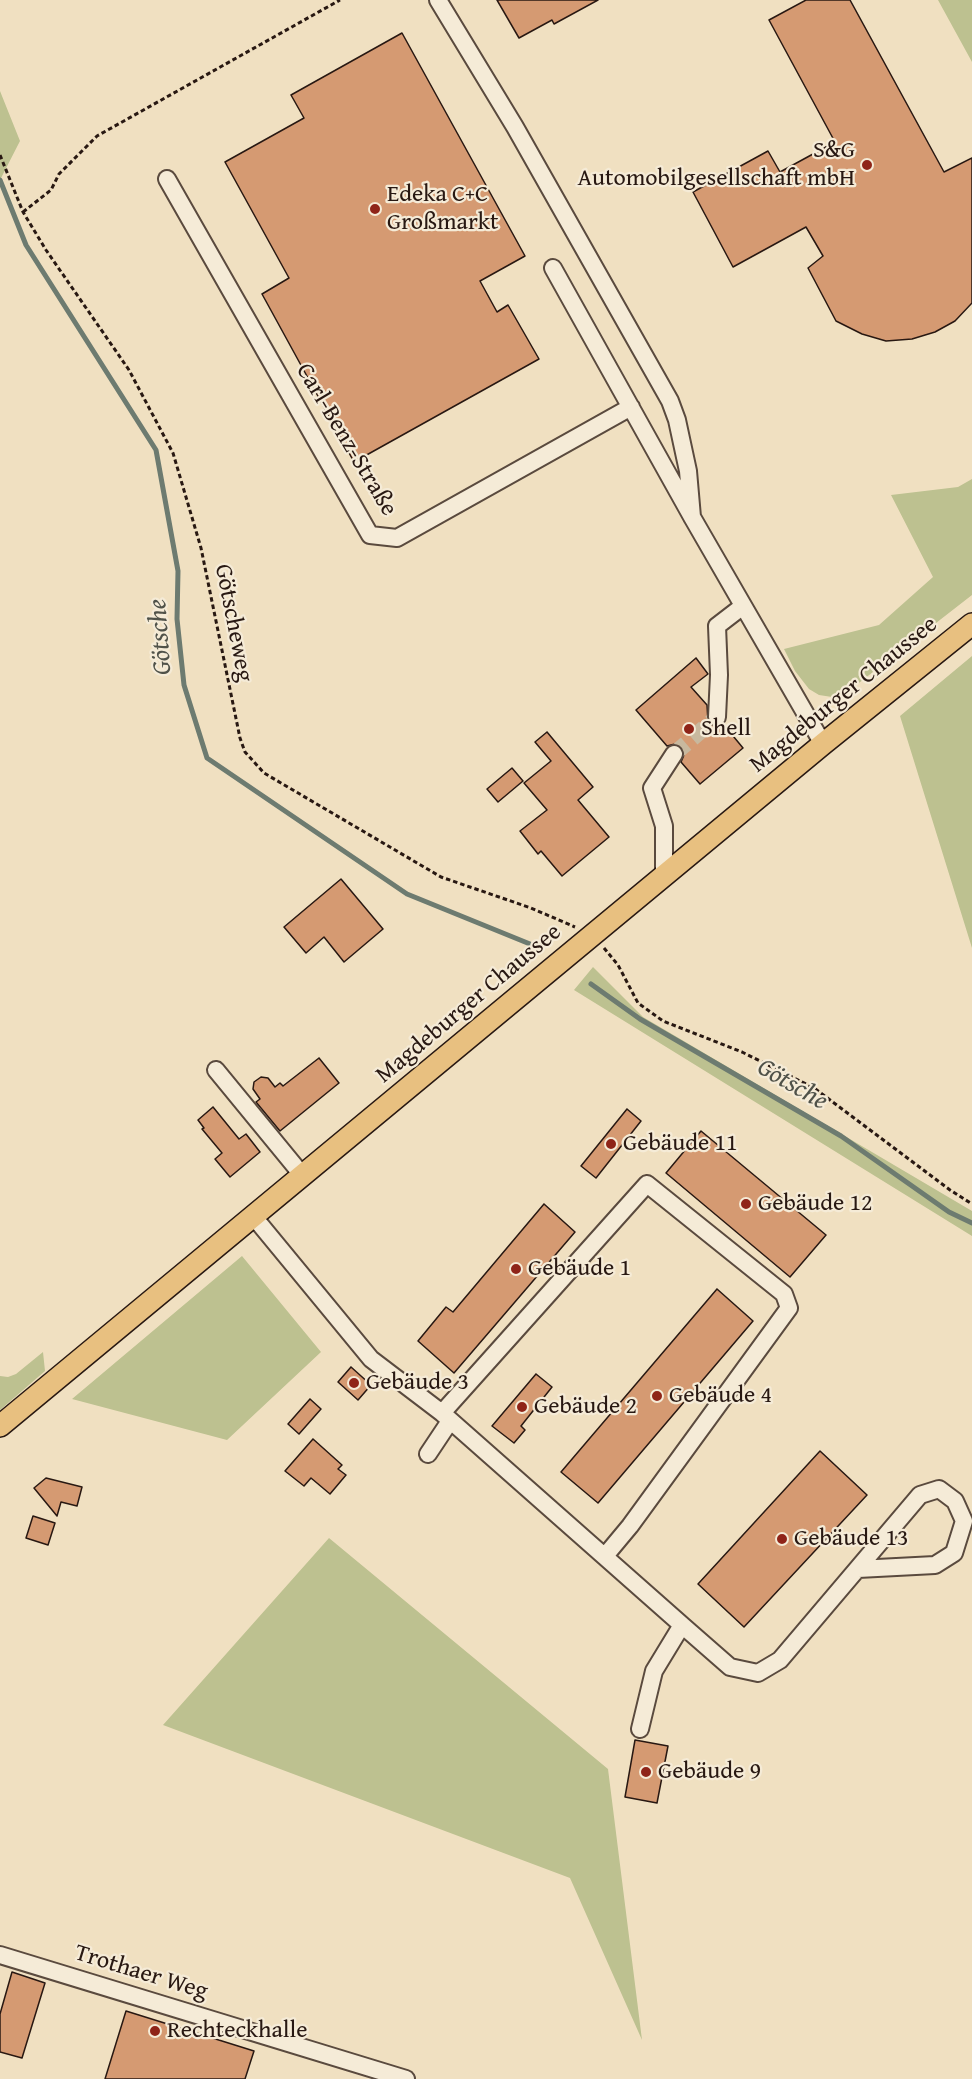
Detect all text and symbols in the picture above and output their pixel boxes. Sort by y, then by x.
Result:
place label: S&G Automobilgesellschaft mbH [577,137,855,193]
marker: S&G Automobilgesellschaft mbH [860,158,874,172]
place label: Edeka C+C Großmarkt [387,181,498,237]
marker: Edeka C+C Großmarkt [368,202,382,216]
street label: Carl-Benz-Straße [289,358,403,522]
street label: Götscheweg [207,562,259,684]
water label: Götsche [143,598,179,676]
street label: Magdeburger Chaussee [744,610,944,780]
place label: Shell [701,715,751,743]
marker: Shell [682,722,696,736]
street label: Magdeburger Chaussee [370,918,568,1090]
water label: Götsche [751,1052,833,1118]
place label: Gebäude 11 [623,1130,738,1158]
marker: Gebäude 11 [604,1137,618,1151]
place label: Gebäude 12 [758,1190,873,1218]
marker: Gebäude 12 [739,1197,753,1211]
place label: Gebäude 1 [528,1255,631,1283]
marker: Gebäude 1 [509,1262,523,1276]
place label: Gebäude 3 [366,1369,469,1397]
marker: Gebäude 3 [347,1376,361,1390]
place label: Gebäude 4 [669,1382,772,1410]
marker: Gebäude 4 [650,1389,664,1403]
place label: Gebäude 2 [534,1393,637,1421]
marker: Gebäude 2 [515,1400,529,1414]
place label: Gebäude 13 [794,1525,909,1553]
marker: Gebäude 13 [775,1532,789,1546]
place label: Gebäude 9 [658,1758,761,1786]
marker: Gebäude 9 [639,1765,653,1779]
street label: Trothaer Weg [71,1939,211,2007]
place label: Rechteckhalle [167,2017,308,2045]
marker: Rechteckhalle [148,2024,162,2038]

